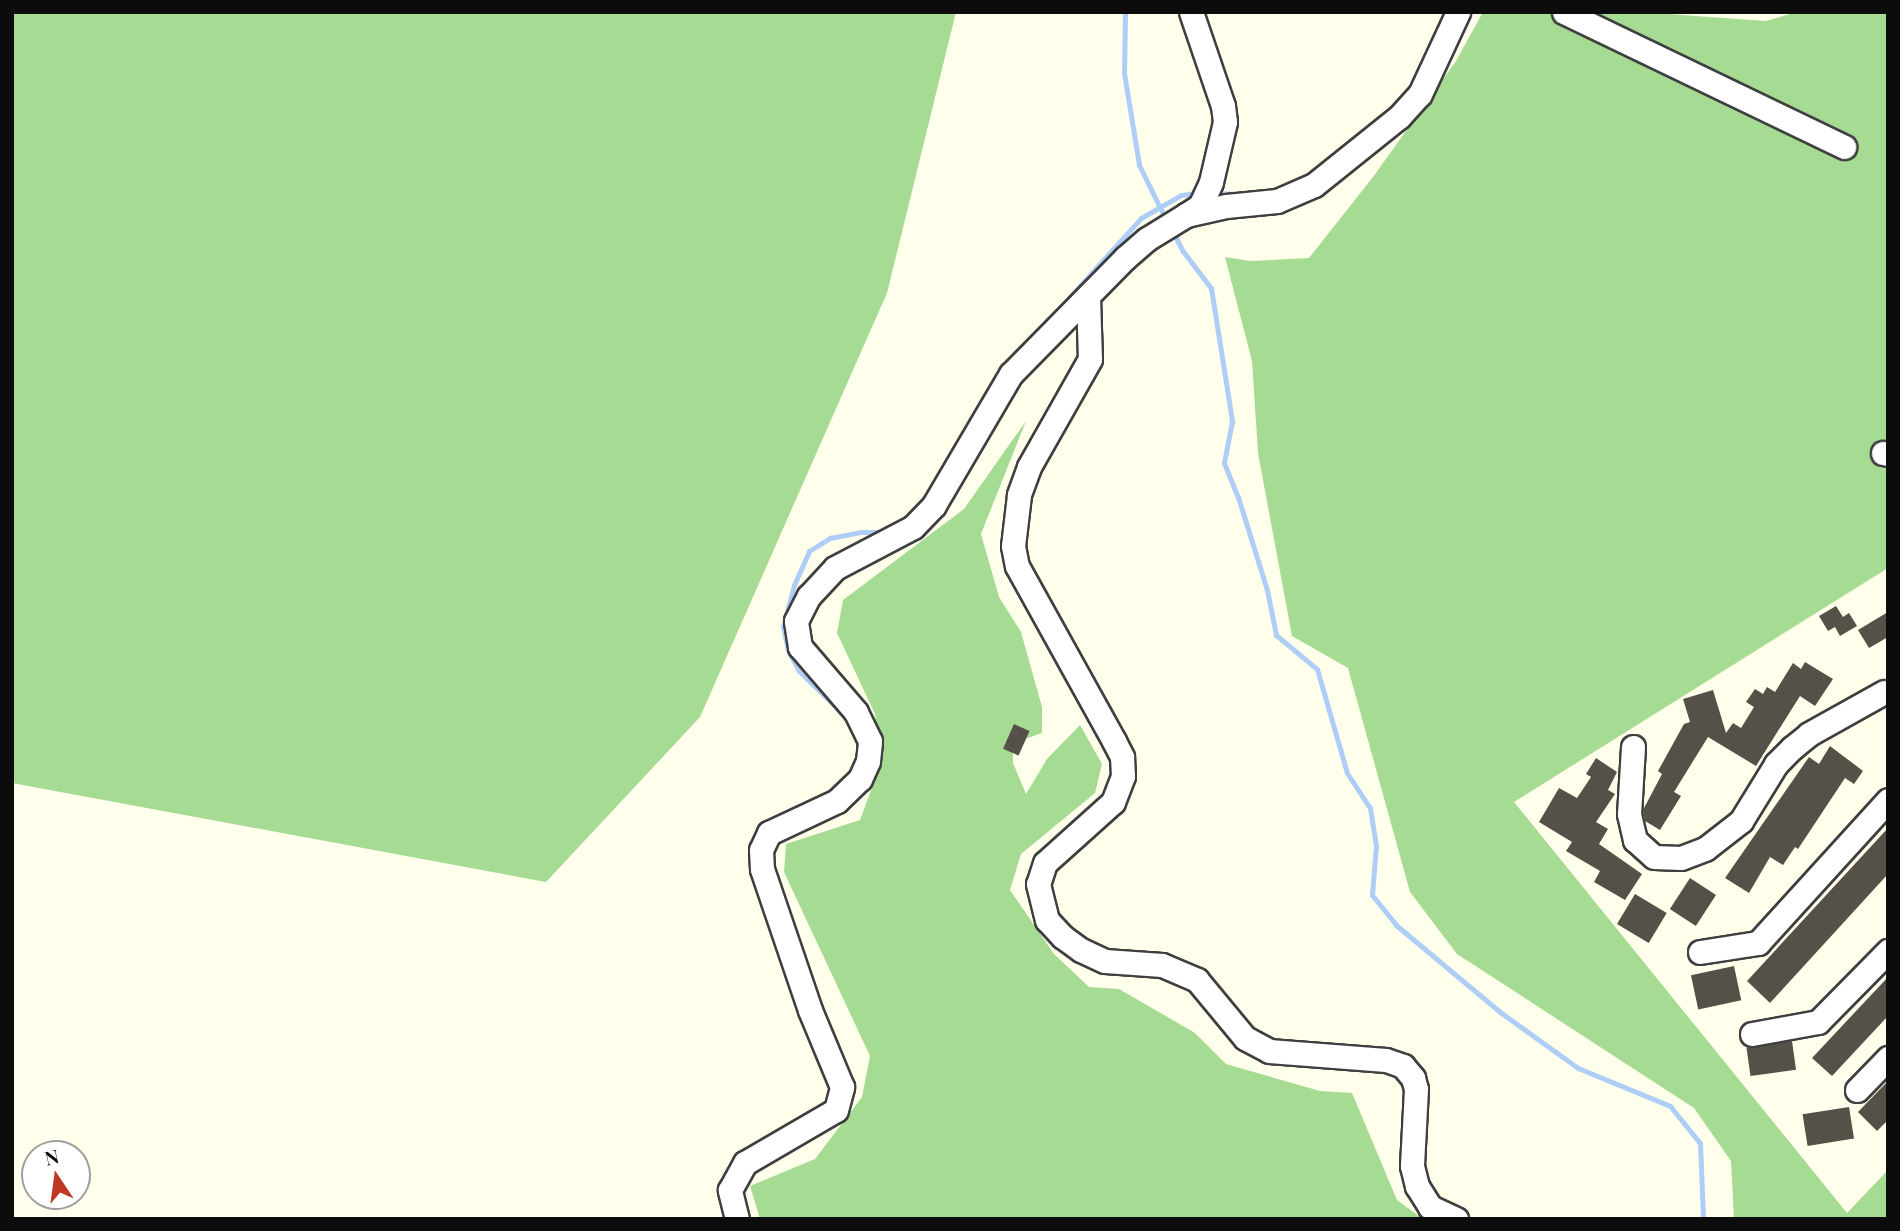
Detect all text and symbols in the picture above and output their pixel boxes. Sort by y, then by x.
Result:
north arrow [21,1140,91,1210]
text: N [42,1142,61,1171]

